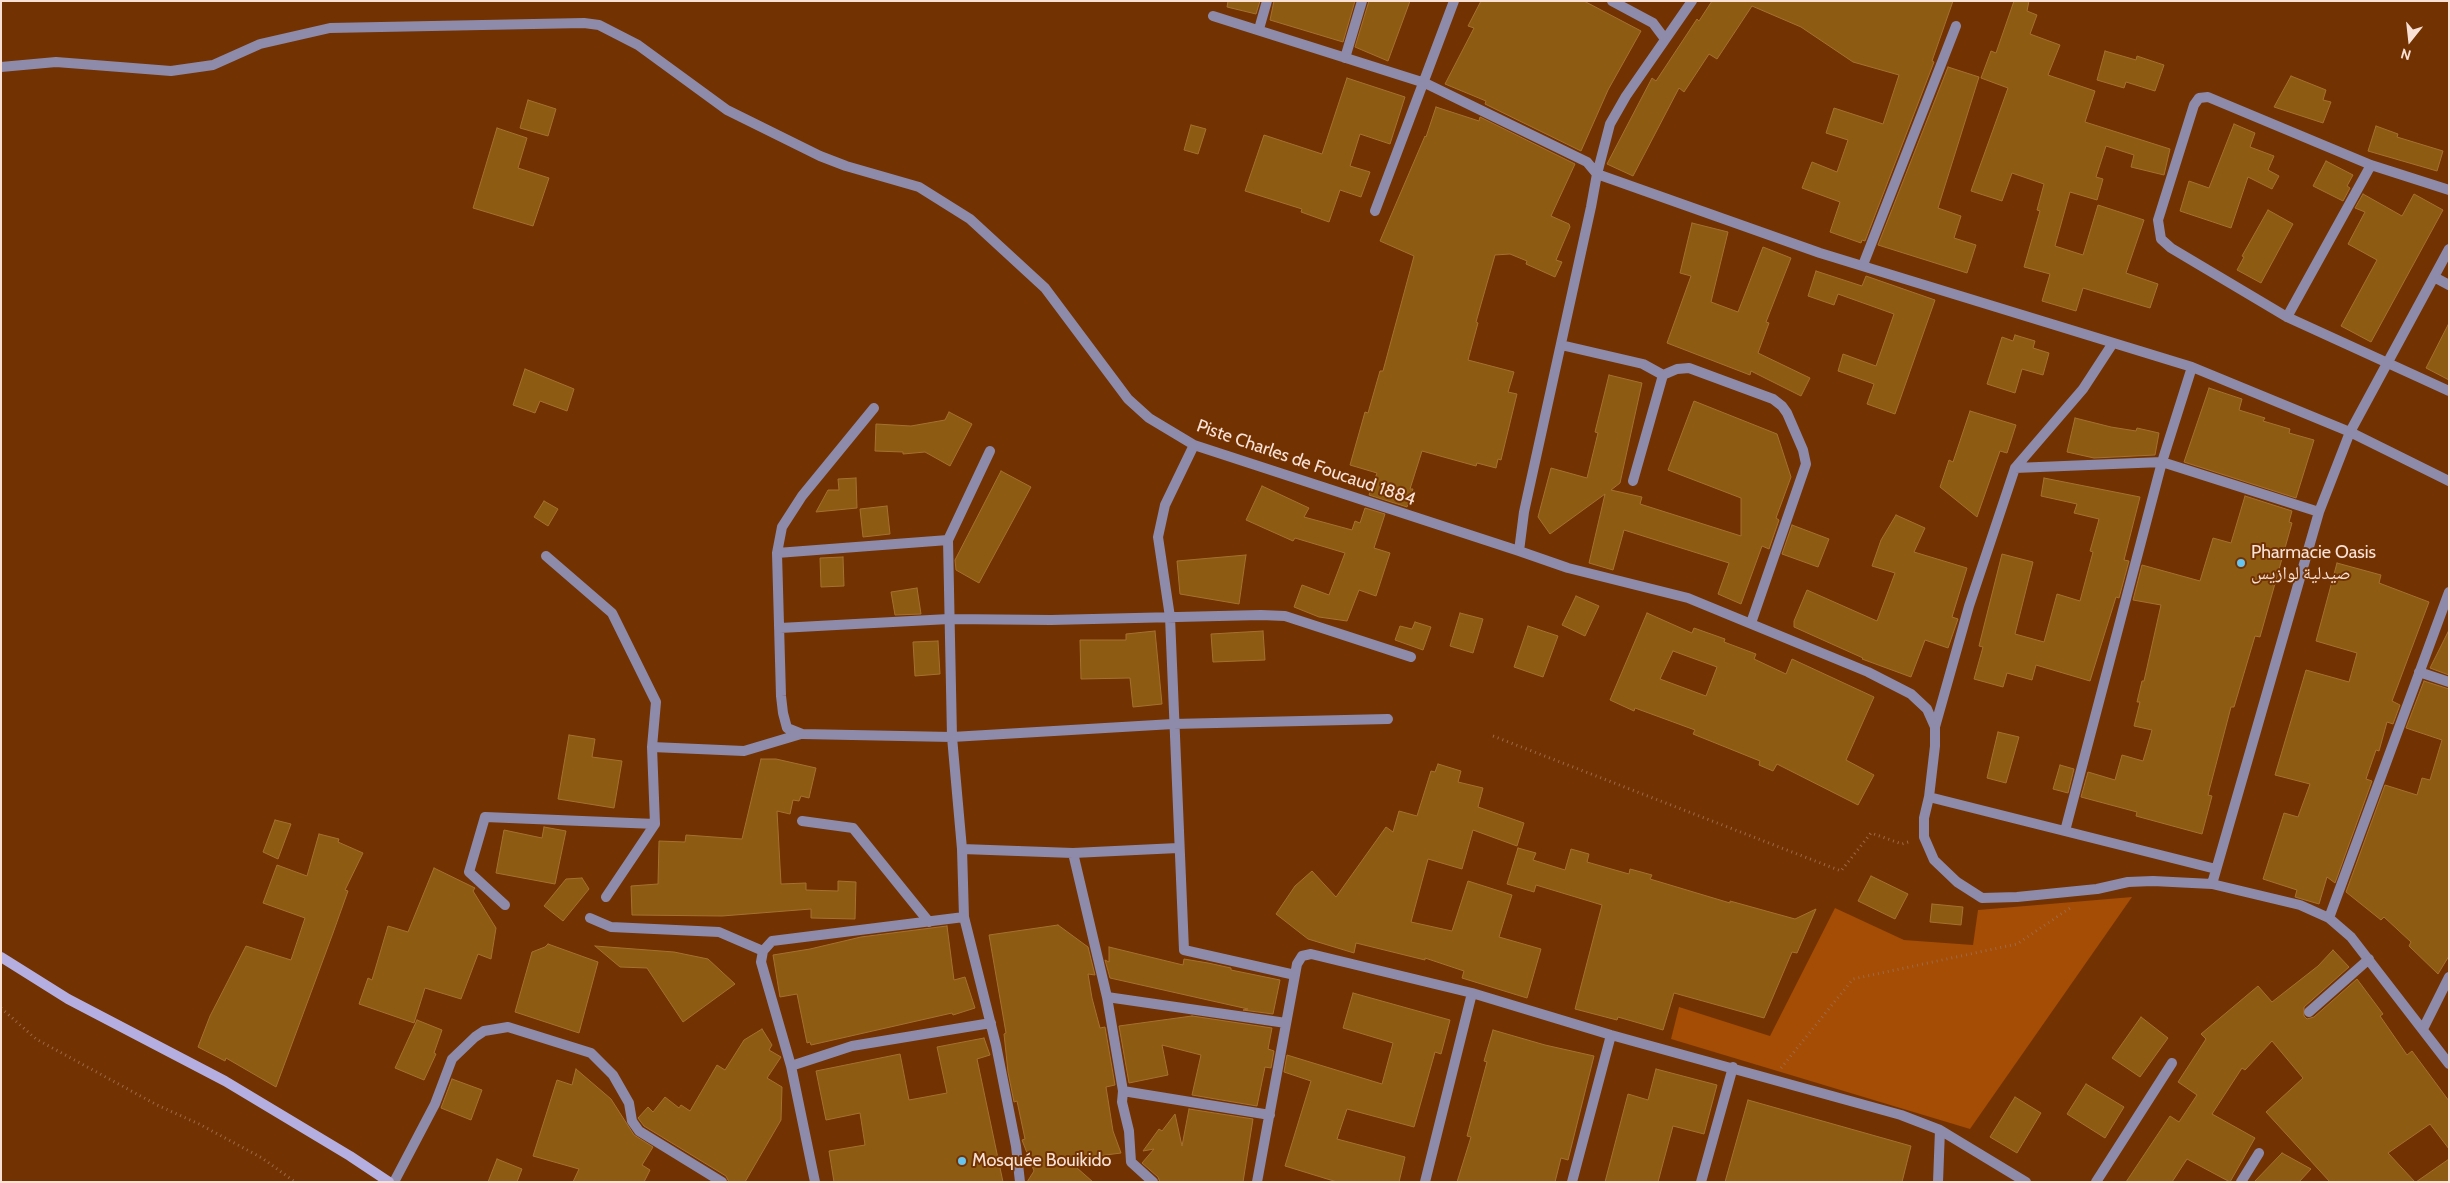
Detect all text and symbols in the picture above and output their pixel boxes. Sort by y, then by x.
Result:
north arrow [2385,15,2435,65]
text: N [2399,44,2413,64]
street label: Piste Charles de Foucaud 1884 [1194,415,1418,511]
place label: Pharmacie Oasis صيدلية لوازيس [2251,542,2376,584]
marker: Pharmacie Oasis صيدلية لوازيس [2235,557,2247,569]
place label: Mosquée Bouikido [972,1150,1111,1172]
marker: Mosquée Bouikido [956,1155,968,1167]

